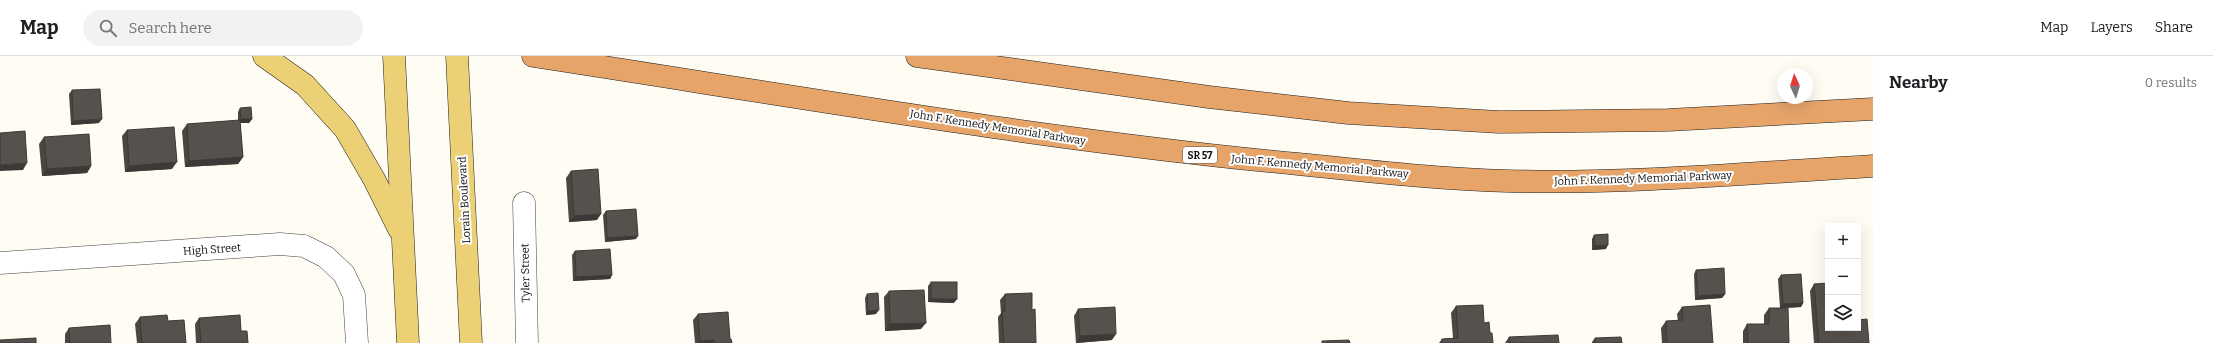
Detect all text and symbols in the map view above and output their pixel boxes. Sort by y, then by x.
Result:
search box [83,10,363,46]
text: Map [20,16,59,39]
icon: search [97,17,119,39]
text: Search here [129,19,212,37]
text: Map [2040,19,2068,36]
text: Layers [2090,19,2133,36]
text: Share [2155,19,2193,36]
north arrow [1777,68,1813,104]
text: Nearby [1889,72,1948,93]
text: 0 results [2145,75,2197,90]
street label: John F. Kennedy Memorial Parkway [908,107,1087,148]
road number: SR 57 [1183,147,1217,163]
street label: John F. Kennedy Memorial Parkway [1230,152,1409,181]
street label: Lorain Boulevard [456,156,473,244]
street label: John F. Kennedy Memorial Parkway [1553,169,1732,188]
map controls [1825,223,1861,331]
button: + [1825,223,1861,259]
street label: High Street [183,241,241,258]
street label: Tyler Street [518,243,533,303]
button: − [1825,259,1861,295]
button: layers [1825,295,1861,331]

